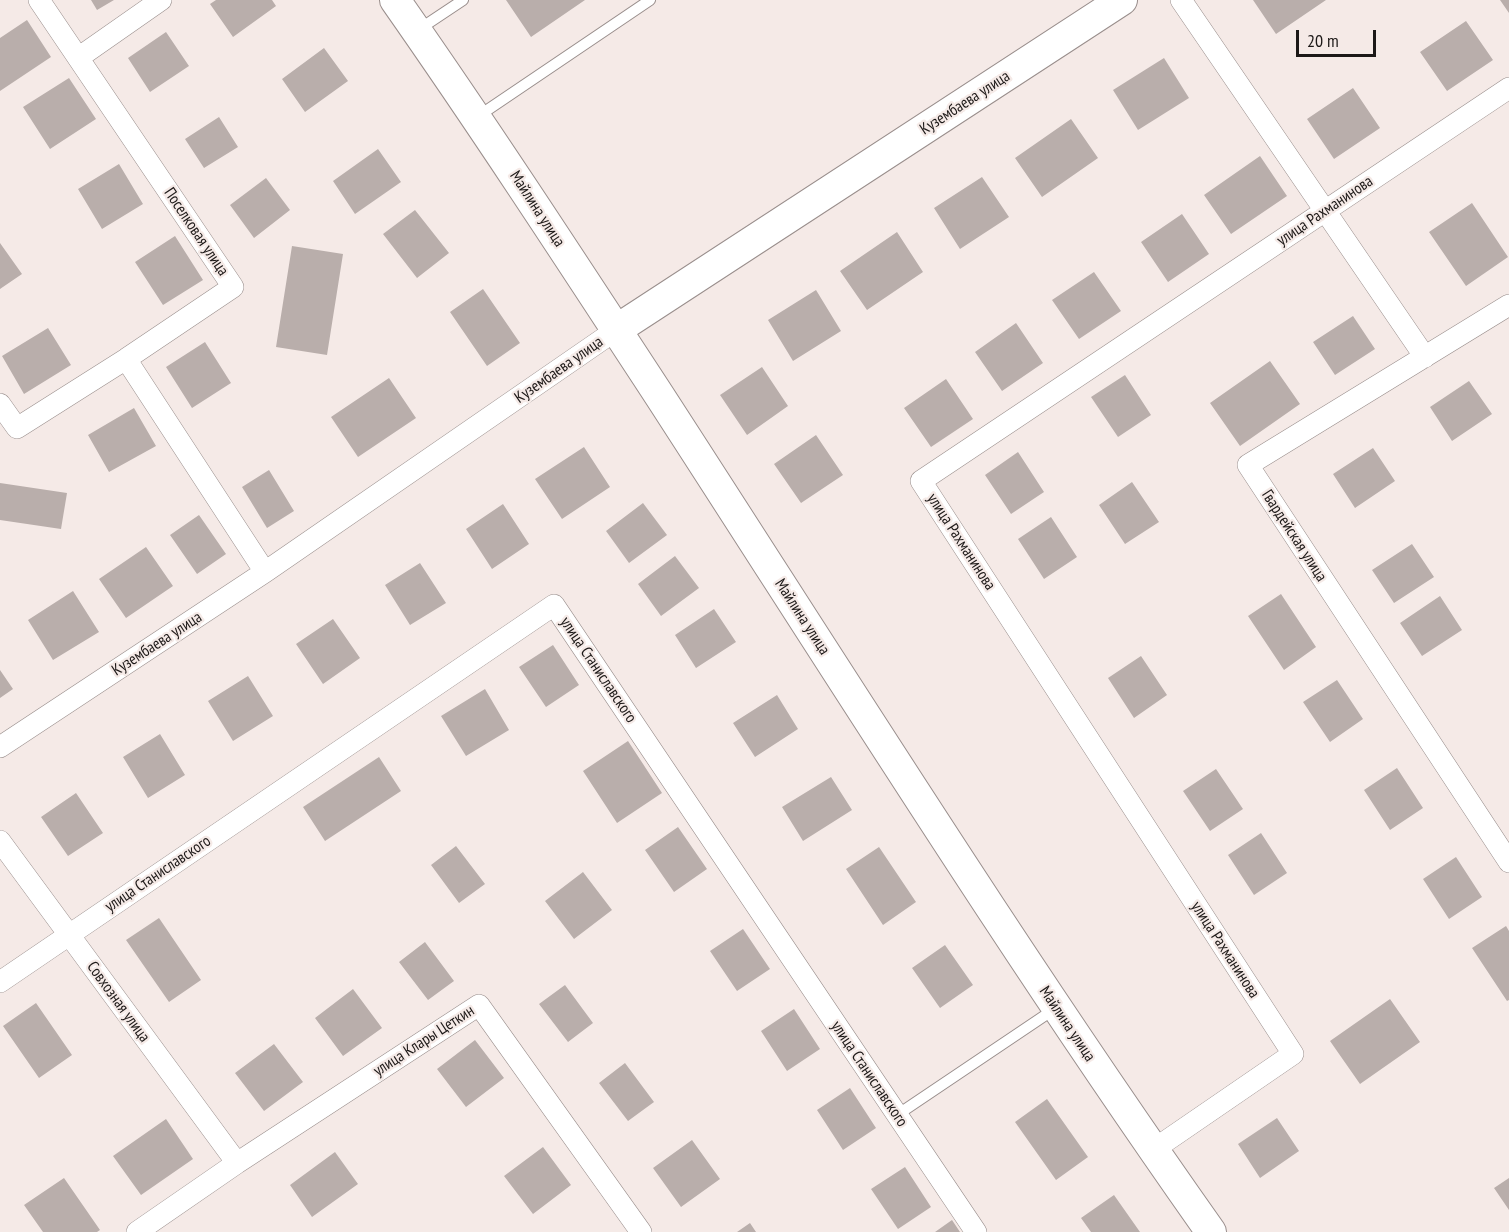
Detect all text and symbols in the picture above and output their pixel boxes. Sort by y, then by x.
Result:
scale bar [1299,18,1378,56]
text: 20 m [1307,29,1339,52]
street label: Кузембаева улица [916,67,1014,139]
street label: Майлина улица [505,167,569,251]
street label: улица Рахманинова [1273,172,1377,250]
street label: Поселковая улица [160,184,232,280]
street label: Кузембаева улица [511,332,607,408]
street label: Гвардейская улица [1257,487,1331,585]
street label: улица Рахманинова [923,490,999,594]
street label: Майлина улица [770,575,834,659]
street label: Кузембаева улица [108,608,206,680]
street label: улица Станиславского [556,614,640,726]
street label: улица Станиславского [102,832,214,916]
street label: улица Рахманинова [1187,898,1263,1002]
street label: Совхозная улица [82,958,154,1046]
street label: Майлина улица [1035,983,1099,1065]
street label: улица Клары Цеткин [370,1001,478,1081]
street label: улица Станиславского [827,1018,911,1130]

